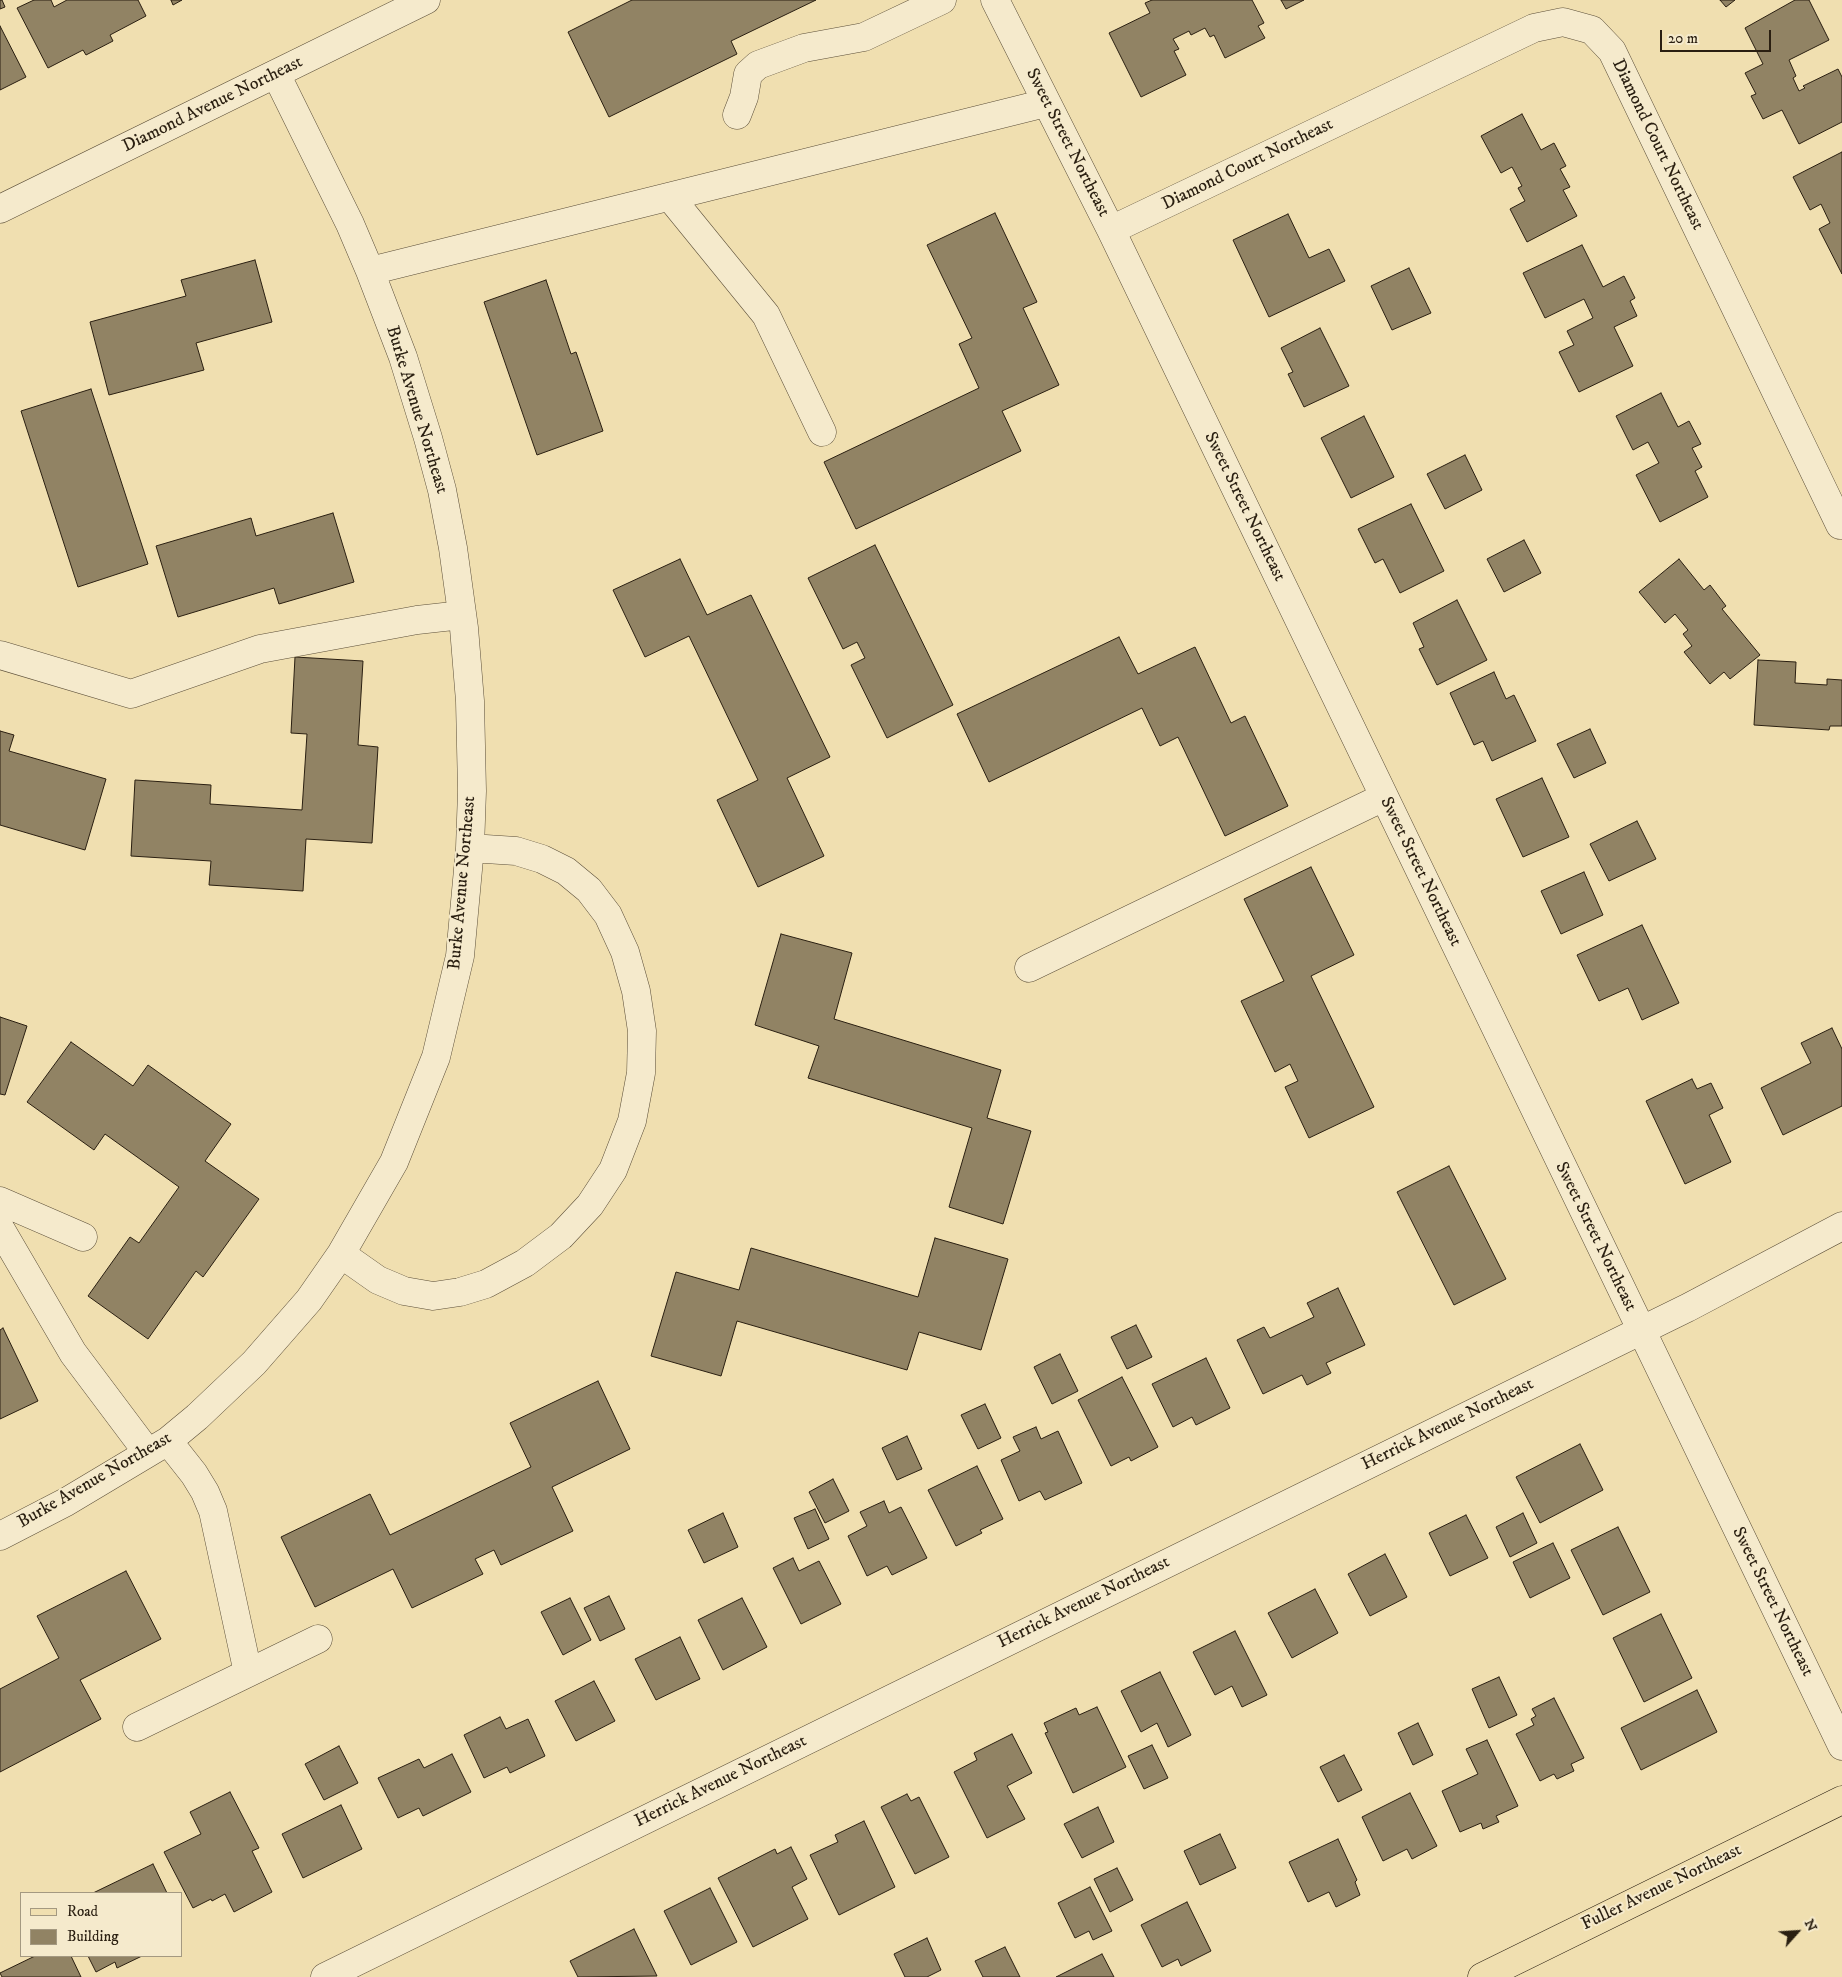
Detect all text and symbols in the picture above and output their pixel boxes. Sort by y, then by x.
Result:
scale bar [1662,20,1773,52]
text: 20 m [1668,29,1698,48]
street label: Diamond Avenue Northeast [119,52,307,158]
street label: Diamond Court Northeast [1606,56,1708,234]
street label: Sweet Street Northeast [1020,65,1114,221]
street label: Diamond Court Northeast [1159,114,1337,216]
street label: Burke Avenue Northeast [380,323,452,497]
street label: Sweet Street Northeast [1198,429,1290,585]
street label: Sweet Street Northeast [1374,794,1466,950]
street label: Burke Avenue Northeast [445,795,481,971]
street label: Sweet Street Northeast [1549,1159,1641,1315]
street label: Herrick Avenue Northeast [1359,1374,1537,1476]
street label: Burke Avenue Northeast [14,1428,176,1534]
street label: Sweet Street Northeast [1726,1524,1818,1680]
street label: Herrick Avenue Northeast [995,1552,1173,1654]
street label: Herrick Avenue Northeast [632,1731,810,1833]
street label: Fuller Avenue Northeast [1578,1840,1746,1936]
legend [20,1892,182,1957]
text: Road [67,1902,98,1921]
north arrow [1772,1907,1822,1957]
text: N [1800,1916,1821,1935]
text: Building [67,1927,119,1946]

